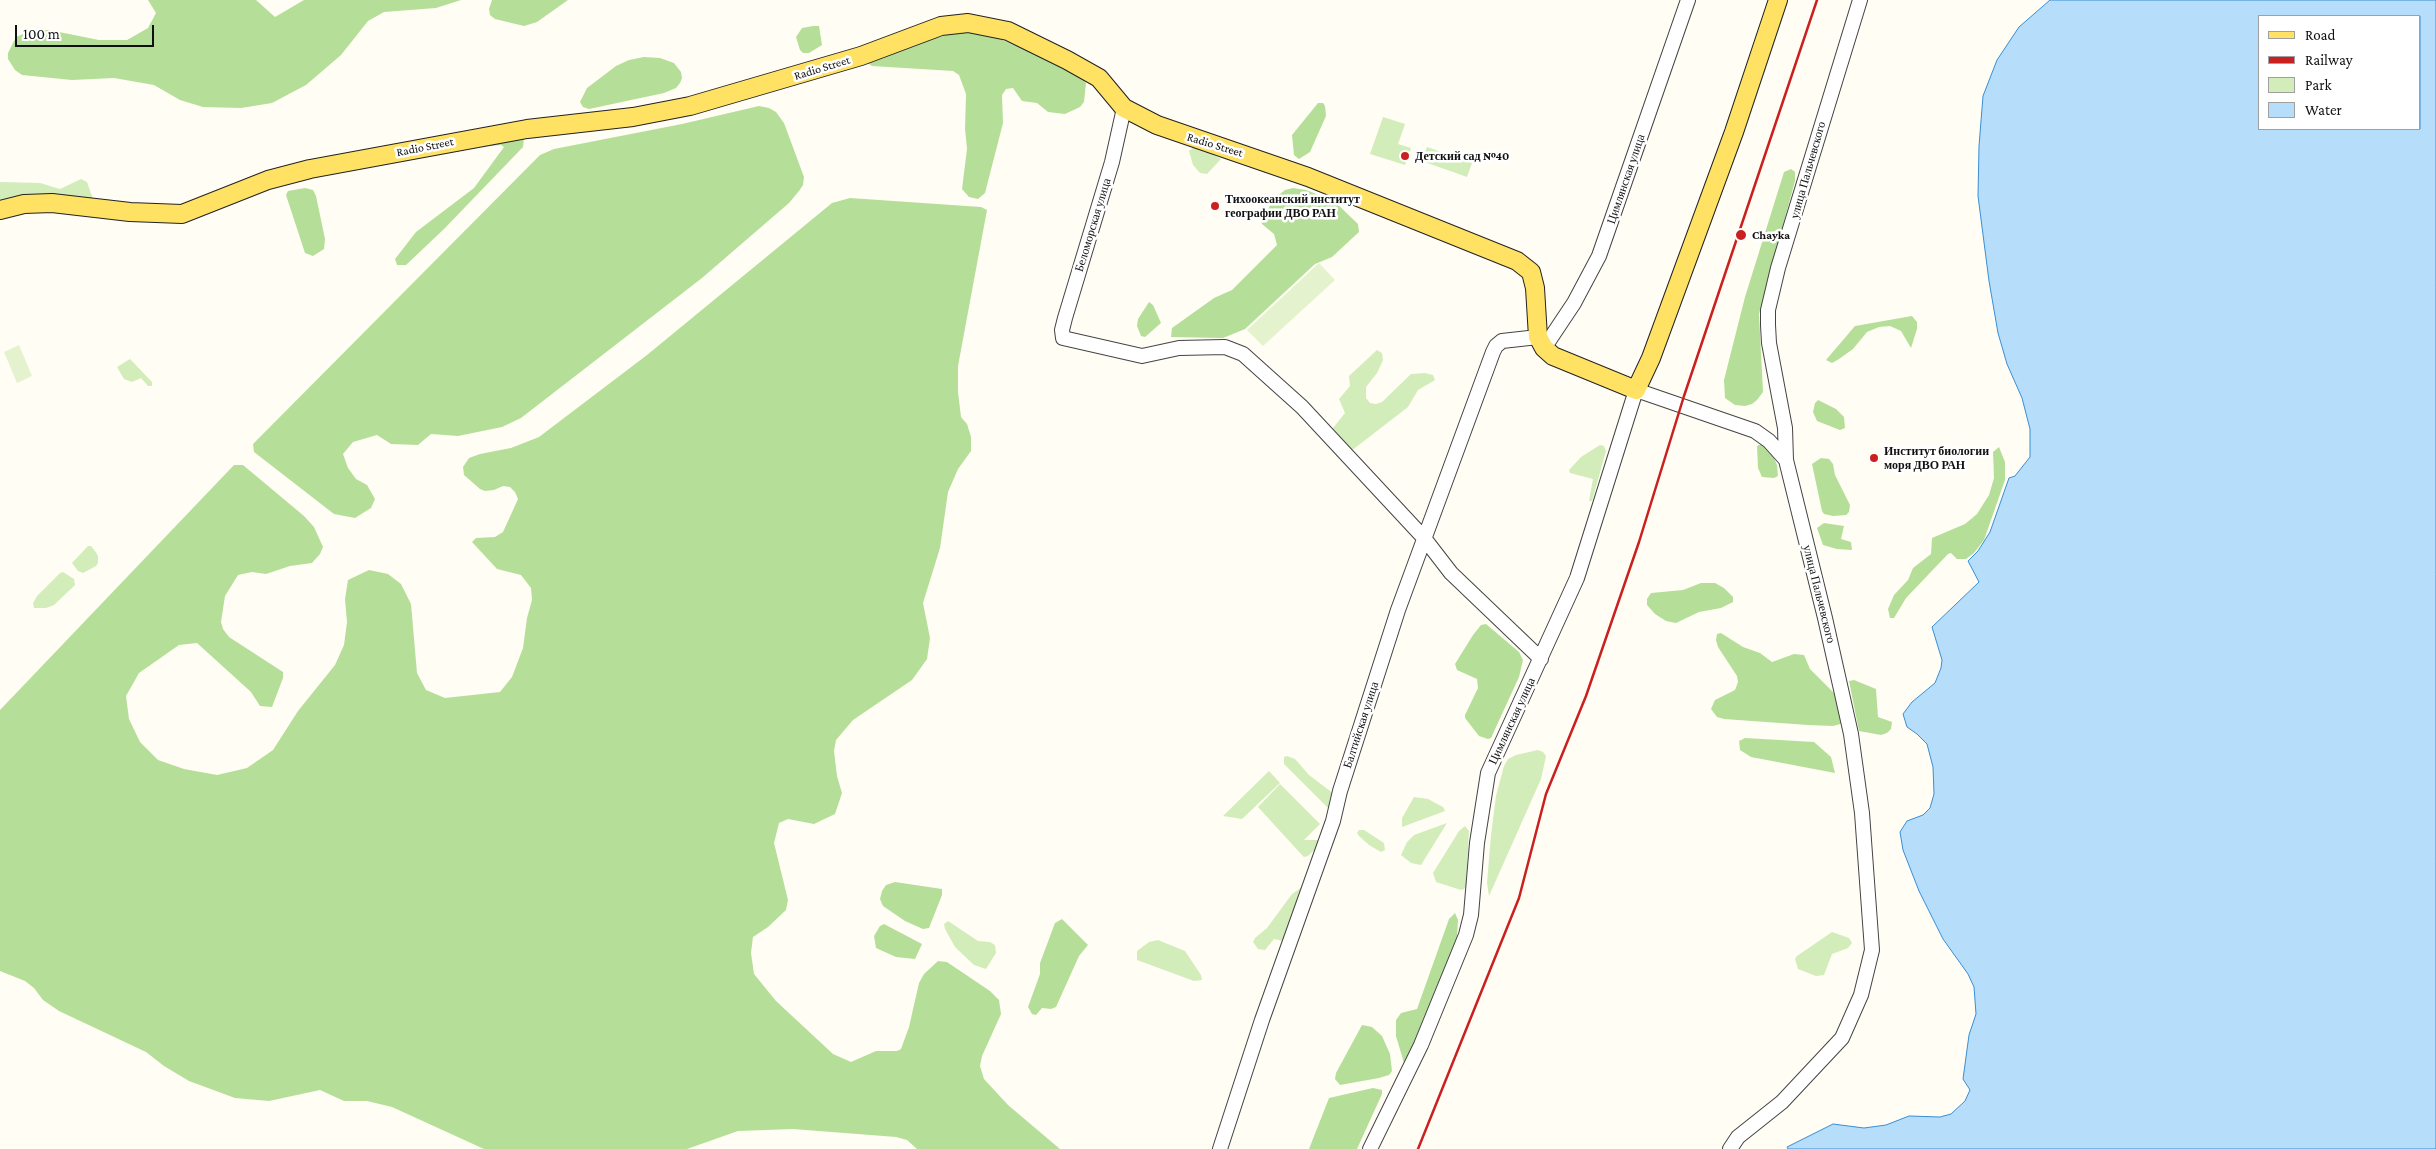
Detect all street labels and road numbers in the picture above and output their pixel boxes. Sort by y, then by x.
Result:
street label: Radio Street [792,53,852,83]
street label: улица Пальчевского [1787,120,1829,220]
street label: Radio Street [1185,130,1245,160]
street label: Цимлянская улица [1604,132,1648,226]
street label: Radio Street [395,134,455,160]
street label: Беломорская улица [1072,176,1114,274]
street label: улица Пальчевского [1800,543,1838,645]
street label: Цимлянская улица [1486,675,1538,767]
street label: Балтийская улица [1340,680,1382,770]

